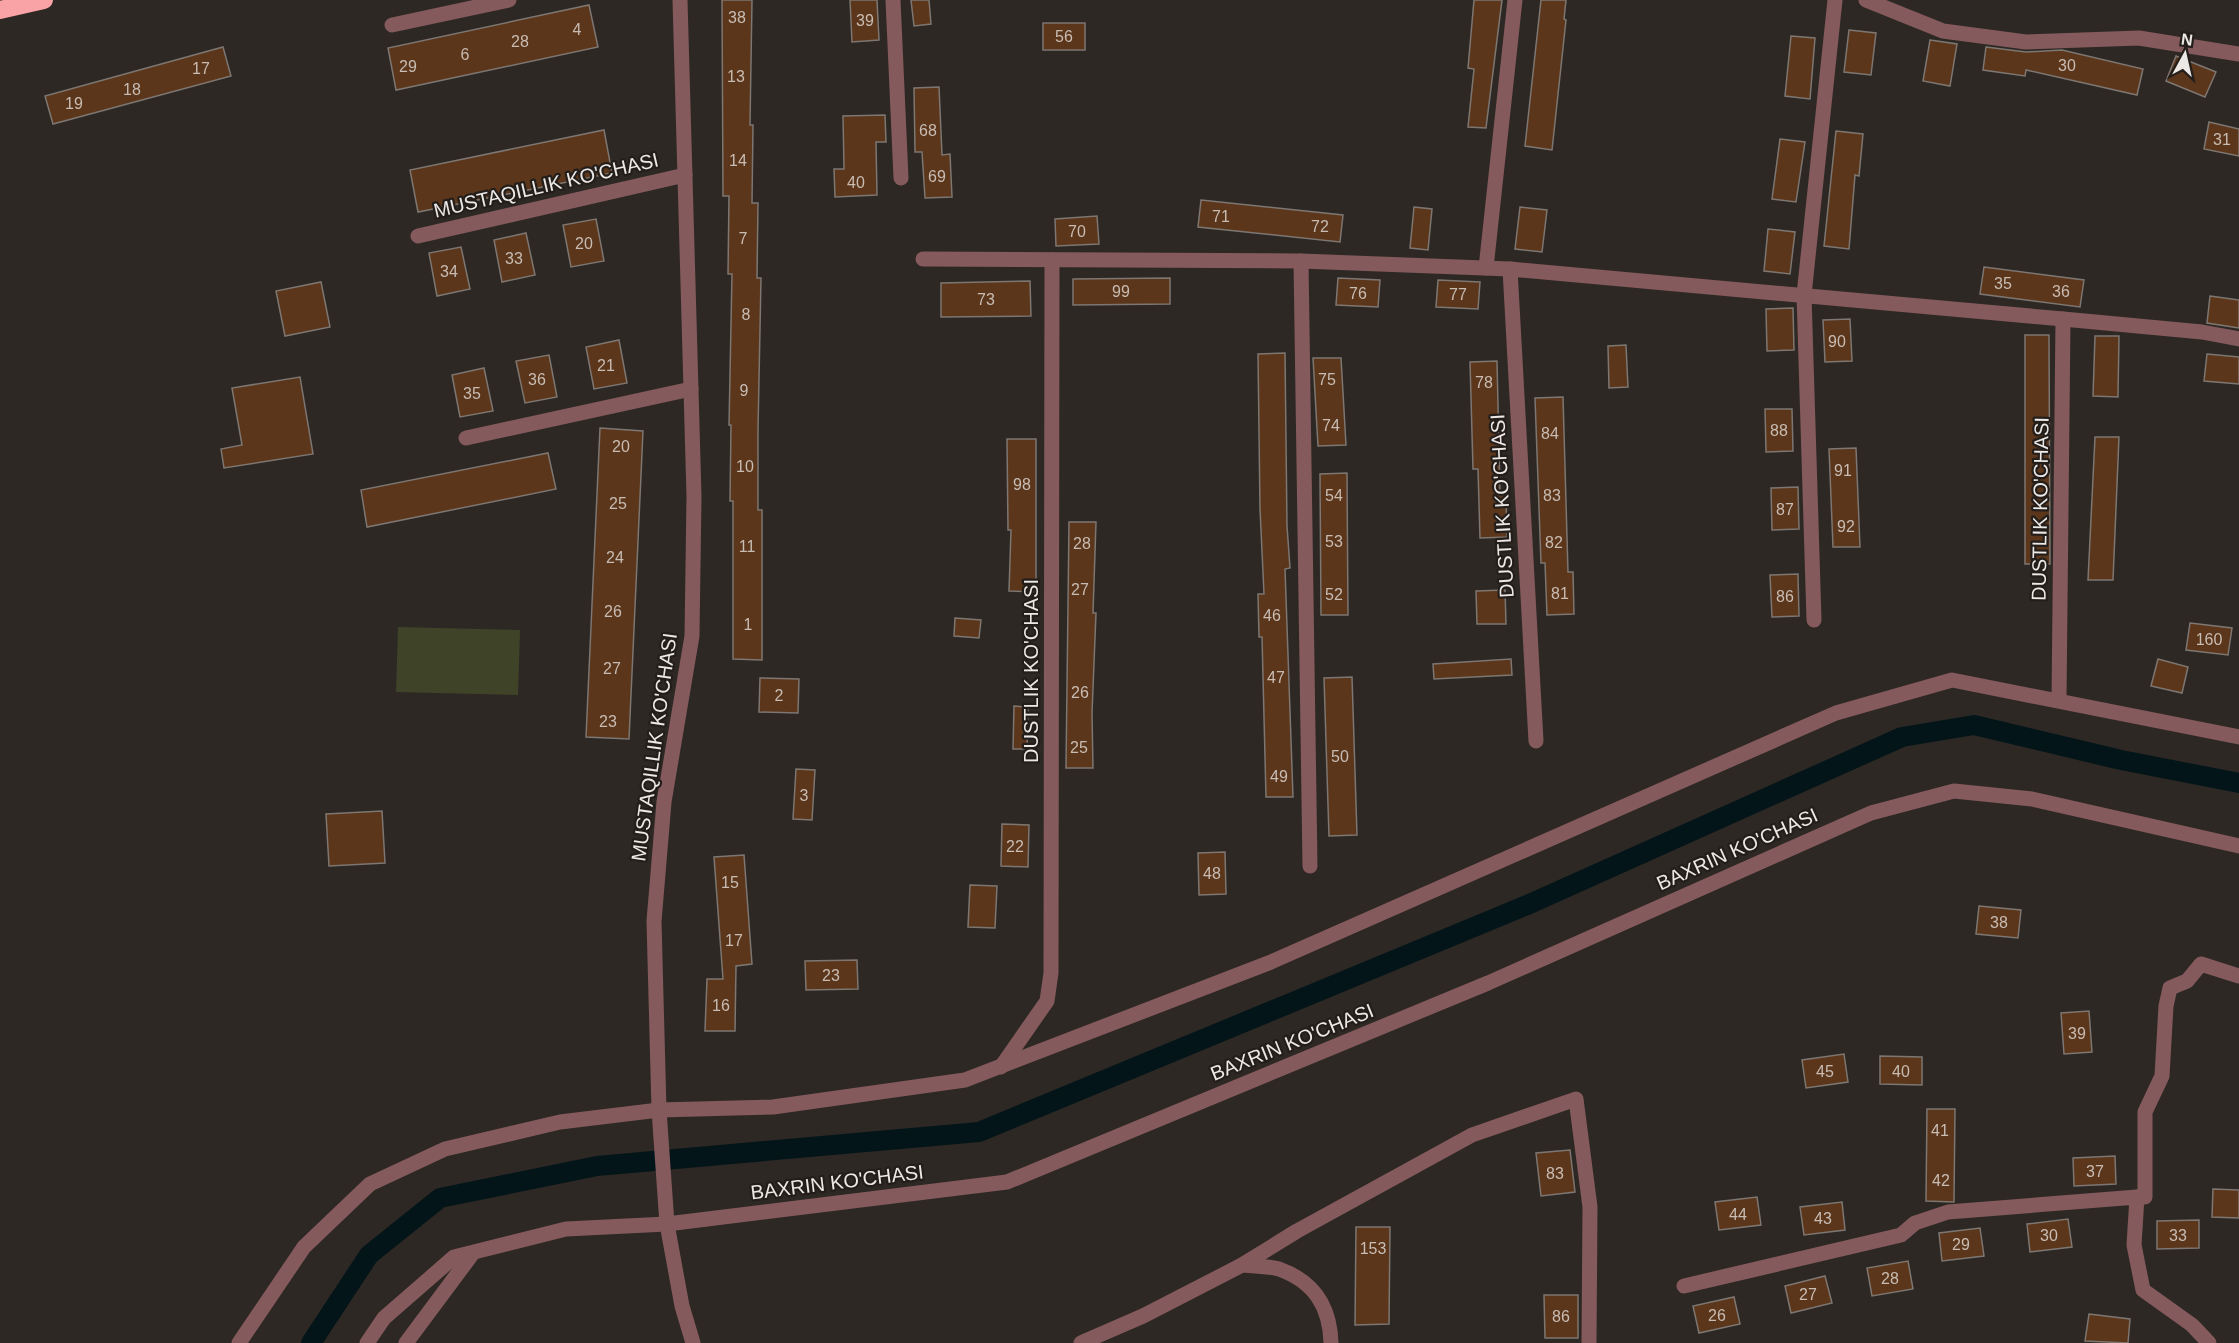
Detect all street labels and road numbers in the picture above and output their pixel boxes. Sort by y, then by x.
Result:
street label: MUSTAQILLIK KO'CHASI [431,148,661,222]
street label: DUSTLIK KO'CHASI [1486,414,1518,598]
street label: DUSTLIK KO'CHASI [2027,417,2053,601]
street label: DUSTLIK KO'CHASI [1020,579,1042,763]
street label: MUSTAQILLIK KO'CHASI [627,632,681,862]
street label: BAXRIN KO'CHASI [1653,804,1821,894]
street label: BAXRIN KO'CHASI [1207,999,1377,1085]
street label: BAXRIN KO'CHASI [749,1160,925,1204]

